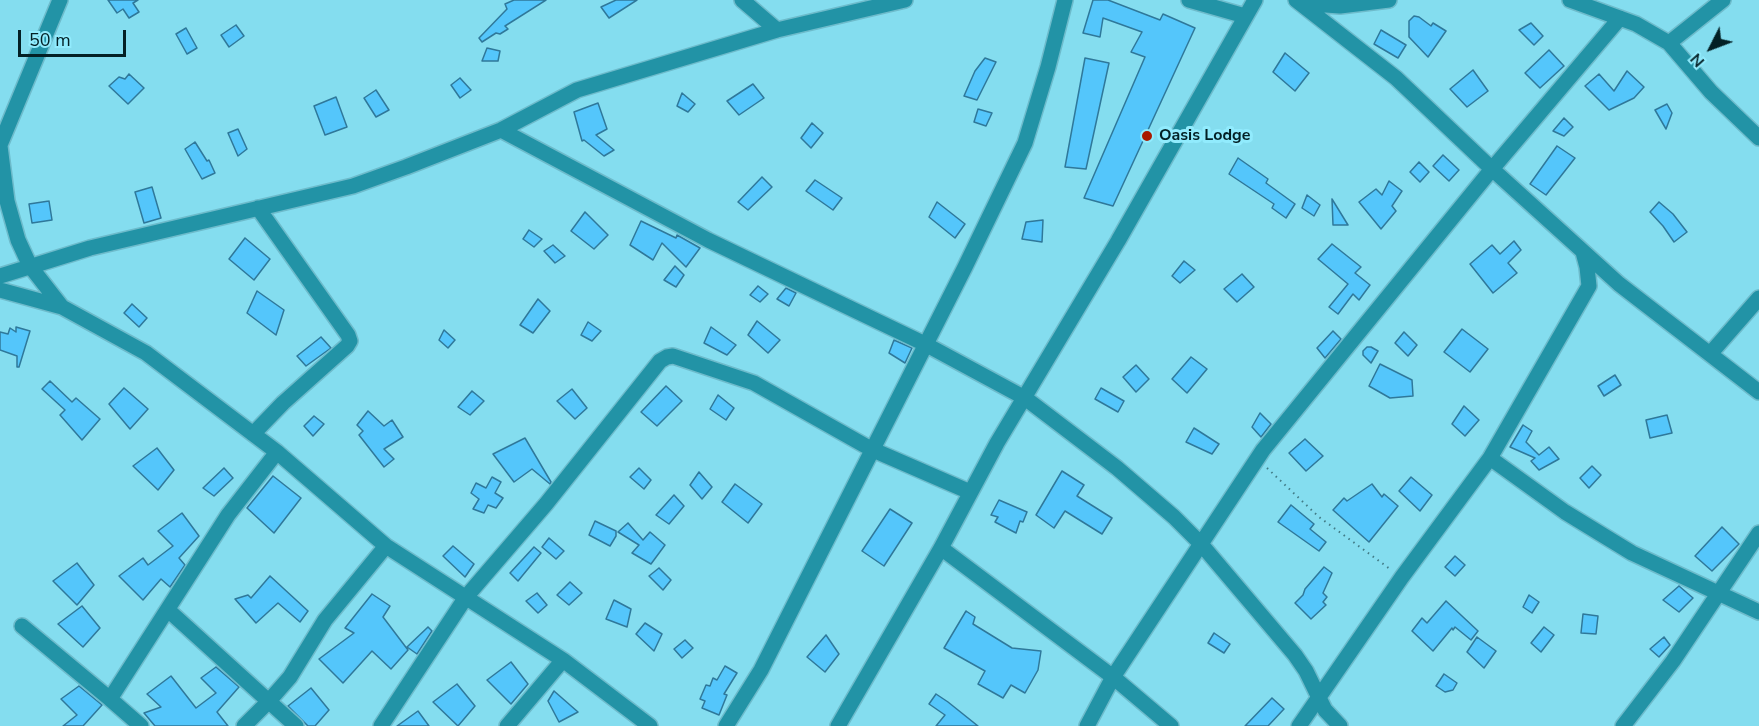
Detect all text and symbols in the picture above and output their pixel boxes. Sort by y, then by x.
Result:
scale bar [21,18,129,56]
north arrow [1681,18,1741,78]
text: 50 m [29,28,71,52]
text: N [1685,48,1710,72]
place label: Oasis Lodge [1159,126,1250,146]
marker: Oasis Lodge [1140,129,1154,143]

